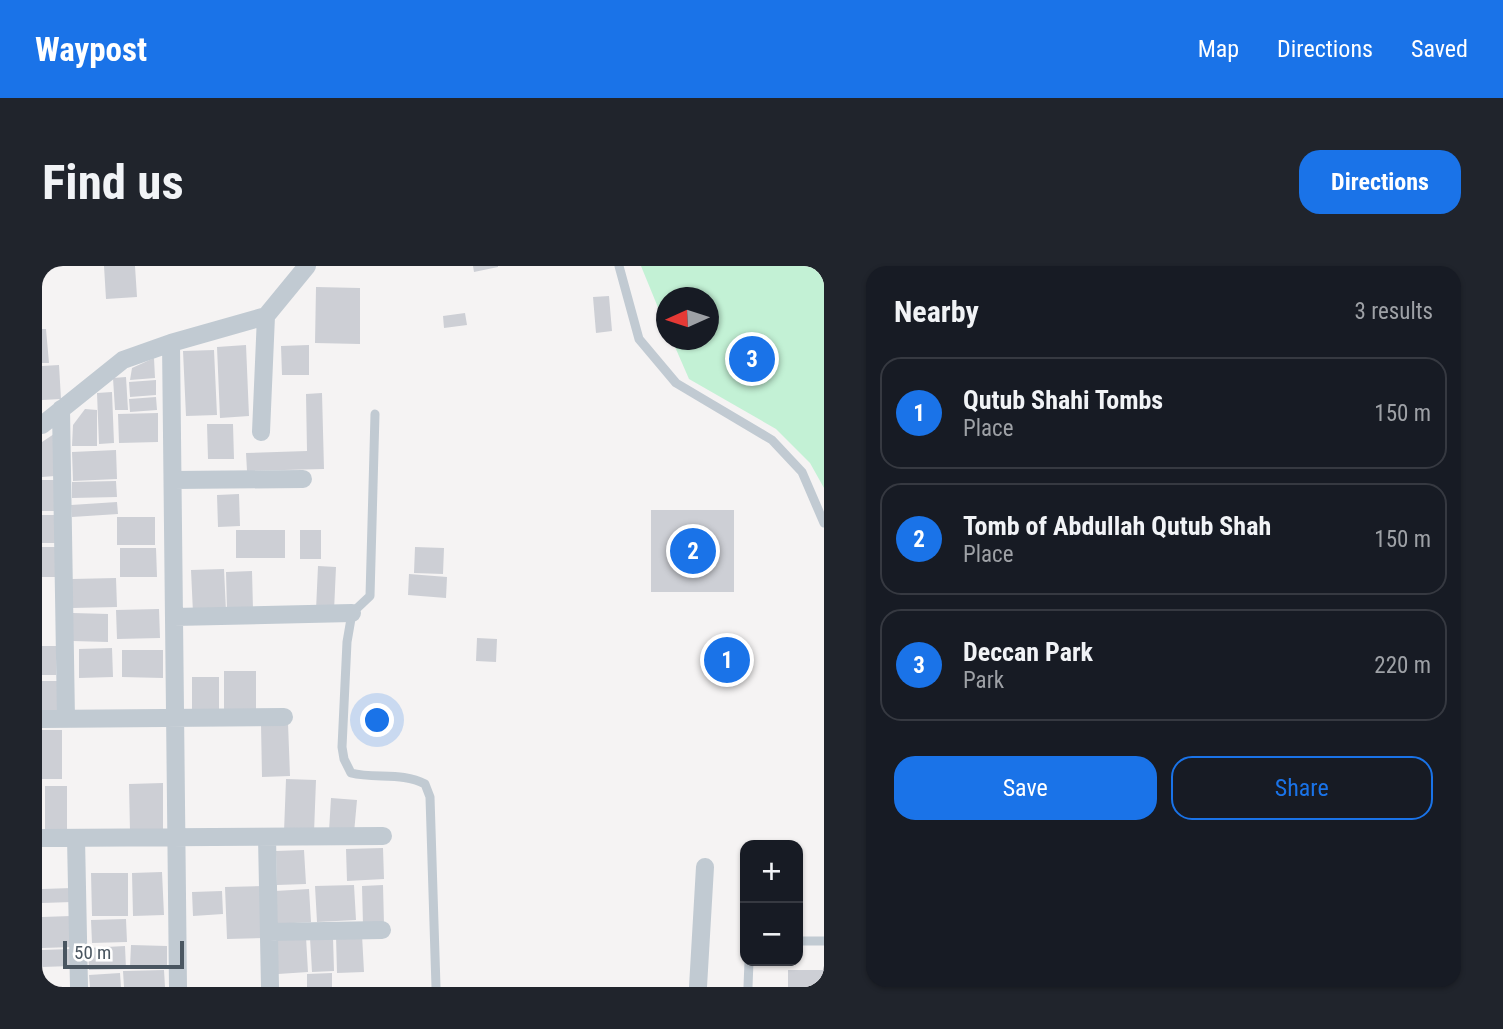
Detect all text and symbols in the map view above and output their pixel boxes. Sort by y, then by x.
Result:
text: Waypost [35,30,147,69]
text: Map [1198,35,1239,63]
text: Directions [1277,35,1373,63]
text: Saved [1411,35,1468,63]
button: Directions [1299,150,1461,214]
text: Find us [42,154,184,211]
north arrow [656,287,719,350]
text: Nearby [894,294,979,329]
text: 3 results [1355,298,1433,325]
pin: 3 [729,333,775,385]
text: Qutub Shahi Tombs [963,385,1163,415]
text: 1 [913,400,925,427]
text: 150 m [1374,400,1431,427]
text: Place [963,415,1013,442]
text: Tomb of Abdullah Qutub Shah [963,511,1271,541]
pin: 2 [670,525,716,577]
text: 2 [913,526,925,553]
text: 150 m [1374,526,1431,553]
text: Place [963,541,1013,568]
pin: 1 [704,634,750,686]
text: Deccan Park [963,637,1093,667]
text: 3 [913,652,925,679]
text: 220 m [1374,652,1431,679]
text: Park [963,667,1004,694]
your location [360,703,394,737]
button: Save [894,756,1157,820]
button: Share [1171,756,1433,820]
map controls [740,840,803,966]
button: + [740,840,803,903]
button: − [740,903,803,966]
scale bar [63,938,184,970]
text: 50 m [74,941,111,964]

